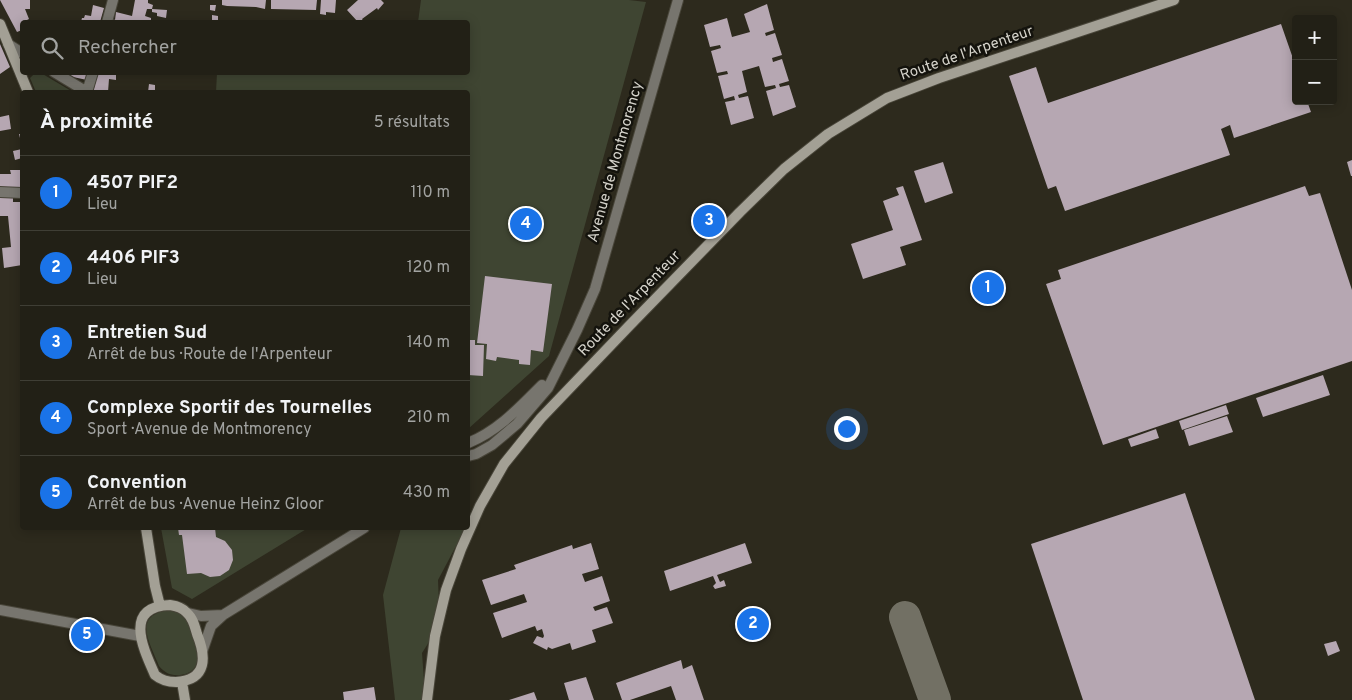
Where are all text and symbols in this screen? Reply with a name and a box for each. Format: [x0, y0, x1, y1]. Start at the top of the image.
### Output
map controls [1292, 15, 1337, 105]
button: + [1292, 15, 1337, 60]
search box [20, 20, 470, 75]
street label: Route de l'Arpenteur [898, 22, 1036, 86]
icon: search [38, 34, 66, 62]
text: Rechercher [78, 36, 177, 60]
button: − [1292, 60, 1337, 105]
street label: Avenue de Montmorency [584, 79, 648, 245]
text: À proximité [40, 109, 153, 136]
text: 5 résultats [374, 113, 450, 133]
text: 4507 PIF2 [87, 171, 178, 195]
text: 1 [53, 183, 59, 203]
text: 110 m [410, 183, 450, 203]
text: Lieu [87, 195, 118, 215]
pin: 3 [693, 202, 725, 240]
pin: 4 [510, 205, 542, 243]
text: 4406 PIF3 [87, 246, 180, 270]
street label: Route de l'Arpenteur [575, 247, 685, 361]
text: 2 [51, 258, 61, 278]
text: 120 m [407, 258, 450, 278]
pin: 1 [972, 269, 1004, 307]
text: Lieu [87, 270, 118, 290]
text: Entretien Sud [87, 321, 207, 345]
text: 3 [51, 333, 61, 353]
text: 140 m [407, 333, 450, 353]
text: Arrêt de bus · Route de l'Arpenteur [87, 345, 332, 365]
text: Complexe Sportif des Tournelles [87, 396, 372, 420]
text: 4 [51, 408, 61, 428]
text: 210 m [407, 408, 450, 428]
your location [834, 416, 860, 442]
text: Sport · Avenue de Montmorency [87, 420, 312, 440]
text: Convention [87, 471, 187, 495]
text: 5 [51, 483, 61, 503]
text: 430 m [403, 483, 450, 503]
text: Arrêt de bus · Avenue Heinz Gloor [87, 495, 324, 515]
pin: 2 [737, 605, 769, 643]
pin: 5 [71, 616, 103, 654]

